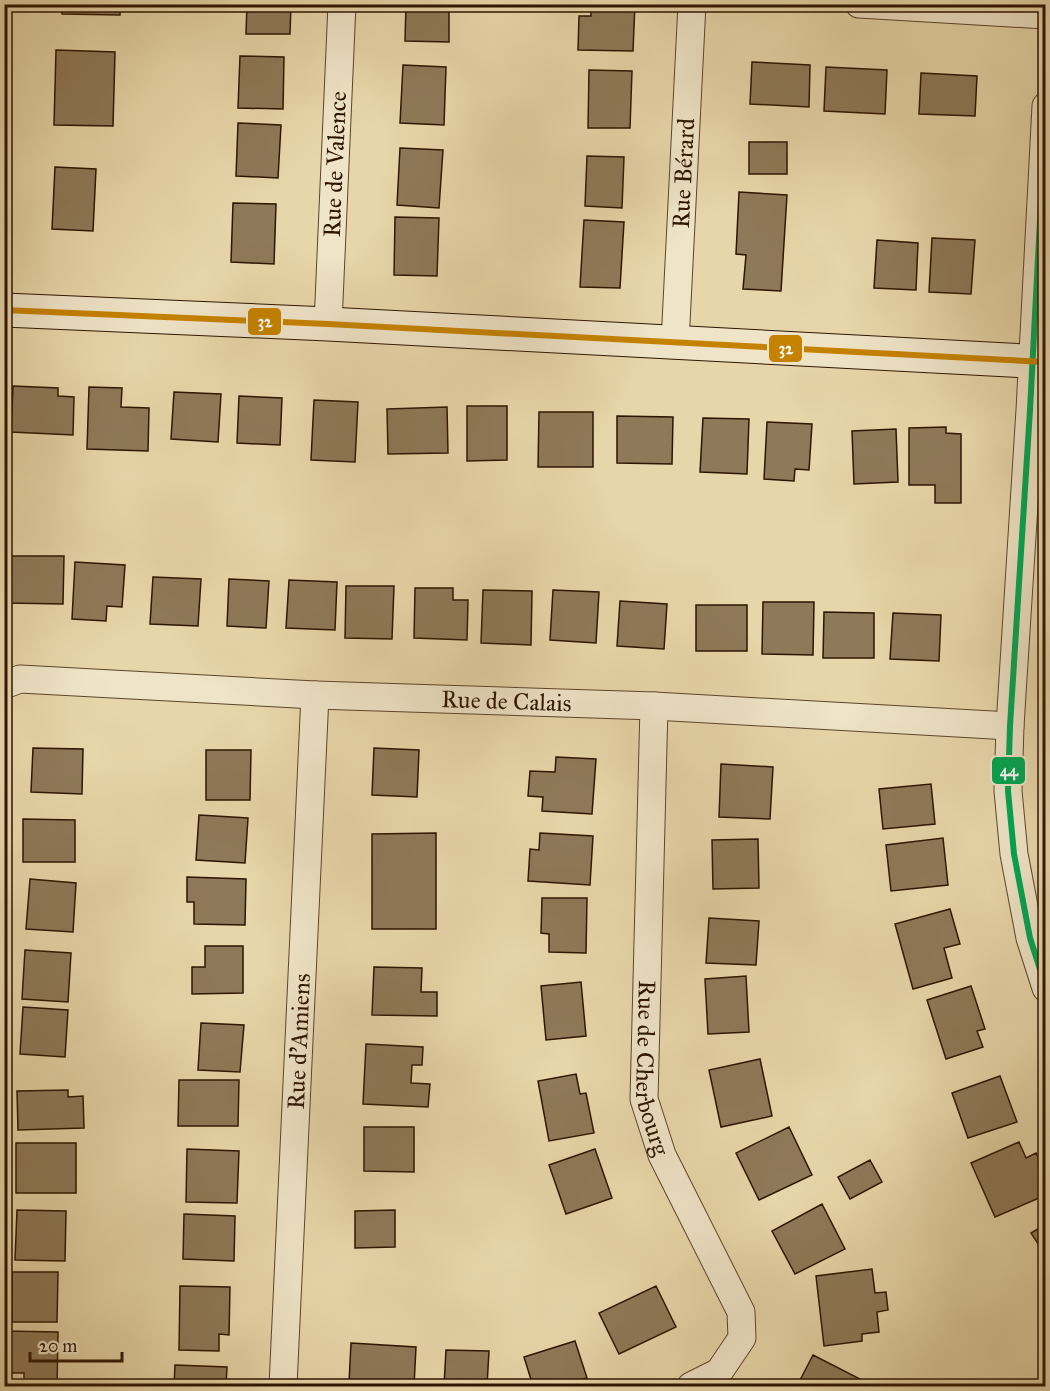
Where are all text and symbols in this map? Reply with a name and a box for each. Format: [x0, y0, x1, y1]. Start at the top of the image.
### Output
street label: Rue de Valence [317, 90, 353, 238]
street label: Rue Bérard [666, 117, 701, 229]
line badge: 32 [247, 307, 282, 336]
text: 32 [258, 312, 273, 332]
line badge: 32 [768, 334, 803, 363]
text: 32 [779, 339, 794, 359]
street label: Rue de Calais [441, 684, 572, 718]
line badge: 44 [991, 756, 1026, 785]
text: 44 [1000, 761, 1019, 781]
street label: Rue d'Amiens [281, 973, 317, 1110]
street label: Rue de Cherbourg [629, 980, 676, 1160]
scale bar [30, 1325, 122, 1363]
text: 20 m [39, 1335, 77, 1357]

